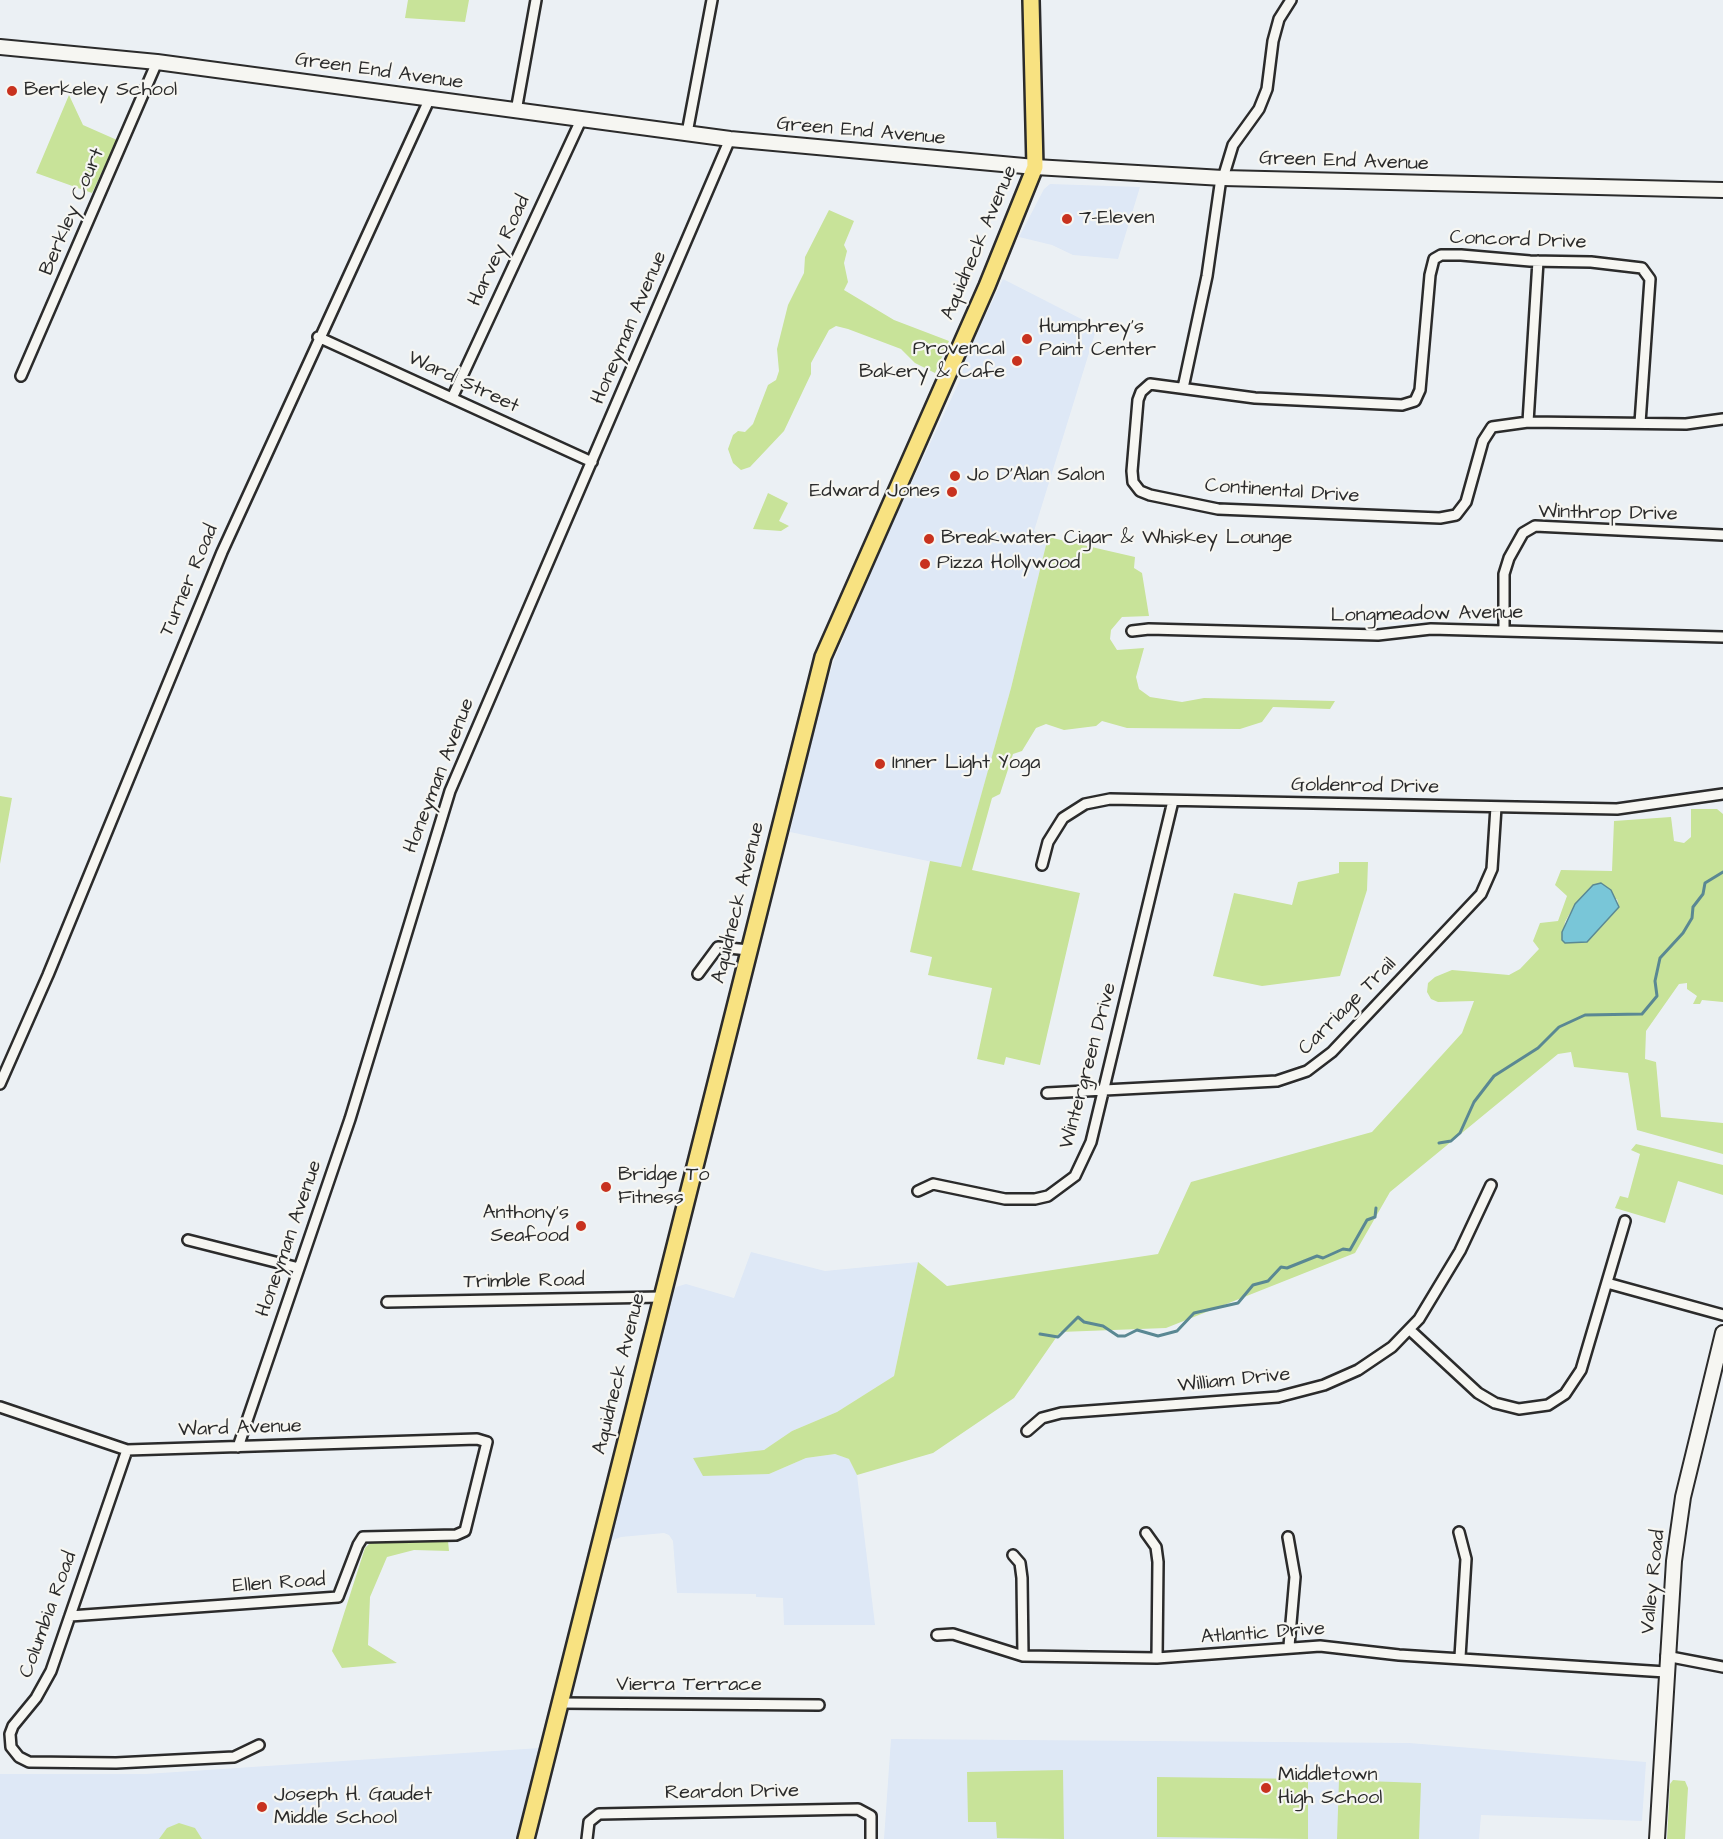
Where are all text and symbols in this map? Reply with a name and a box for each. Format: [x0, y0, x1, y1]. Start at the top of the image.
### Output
street label: Green End Avenue [293, 48, 465, 96]
place label: Berkeley School [24, 79, 177, 103]
marker: Berkeley School [5, 84, 19, 98]
street label: Green End Avenue [775, 113, 947, 151]
street label: Berkley Court [35, 145, 111, 279]
street label: Green End Avenue [1259, 147, 1429, 177]
street label: Aquidneck Avenue [937, 162, 1023, 324]
street label: Harvey Road [464, 192, 536, 310]
place label: 7-Eleven [1079, 207, 1155, 231]
marker: 7-Eleven [1060, 212, 1074, 226]
street label: Concord Drive [1449, 227, 1587, 255]
street label: Honeyman Avenue [587, 248, 673, 408]
place label: Humphrey's Paint Center [1039, 316, 1156, 363]
marker: Humphrey's Paint Center [1020, 332, 1034, 346]
place label: Provencal Bakery & Cafe [859, 338, 1005, 385]
street label: Ward Street [404, 347, 522, 419]
marker: Provencal Bakery & Cafe [1010, 354, 1024, 368]
place label: Jo D'Alan Salon [967, 464, 1105, 488]
marker: Jo D'Alan Salon [948, 469, 962, 483]
street label: Continental Drive [1204, 475, 1360, 509]
place label: Edward Jones [810, 480, 940, 504]
marker: Edward Jones [945, 485, 959, 499]
street label: Winthrop Drive [1538, 501, 1678, 527]
street label: Turner Road [156, 521, 224, 641]
place label: Breakwater Cigar & Whiskey Lounge [941, 527, 1292, 551]
marker: Breakwater Cigar & Whiskey Lounge [922, 532, 936, 546]
place label: Pizza Hollywood [937, 552, 1080, 576]
marker: Pizza Hollywood [918, 557, 932, 571]
street label: Longmeadow Avenue [1330, 601, 1524, 629]
street label: Honeyman Avenue [399, 695, 481, 857]
place label: Inner Light Yoga [892, 752, 1040, 776]
marker: Inner Light Yoga [873, 757, 887, 771]
street label: Goldenrod Drive [1291, 774, 1439, 800]
street label: Aquidneck Avenue [707, 820, 771, 986]
street label: Carriage Trail [1294, 953, 1402, 1061]
street label: Wintergreen Drive [1055, 980, 1123, 1152]
street label: Honeyman Avenue [252, 1158, 328, 1320]
place label: Bridge To Fitness [618, 1164, 709, 1211]
marker: Bridge To Fitness [599, 1180, 613, 1194]
place label: Anthony’s Seafood [483, 1202, 569, 1249]
marker: Anthony’s Seafood [574, 1219, 588, 1233]
street label: Trimble Road [463, 1269, 585, 1295]
street label: Aquidneck Avenue [588, 1291, 652, 1457]
street label: William Drive [1176, 1363, 1292, 1399]
street label: Ward Avenue [178, 1415, 302, 1443]
street label: Valley Road [1637, 1529, 1671, 1635]
street label: Columbia Road [15, 1549, 83, 1681]
street label: Ellen Road [232, 1569, 326, 1599]
street label: Atlantic Drive [1200, 1618, 1326, 1650]
street label: Vierra Terrace [616, 1674, 762, 1698]
place label: Middletown High School [1278, 1764, 1382, 1811]
street label: Reardon Drive [665, 1780, 799, 1806]
marker: Middletown High School [1259, 1781, 1273, 1795]
place label: Joseph H. Gaudet Middle School [274, 1784, 432, 1831]
marker: Joseph H. Gaudet Middle School [255, 1800, 269, 1814]

